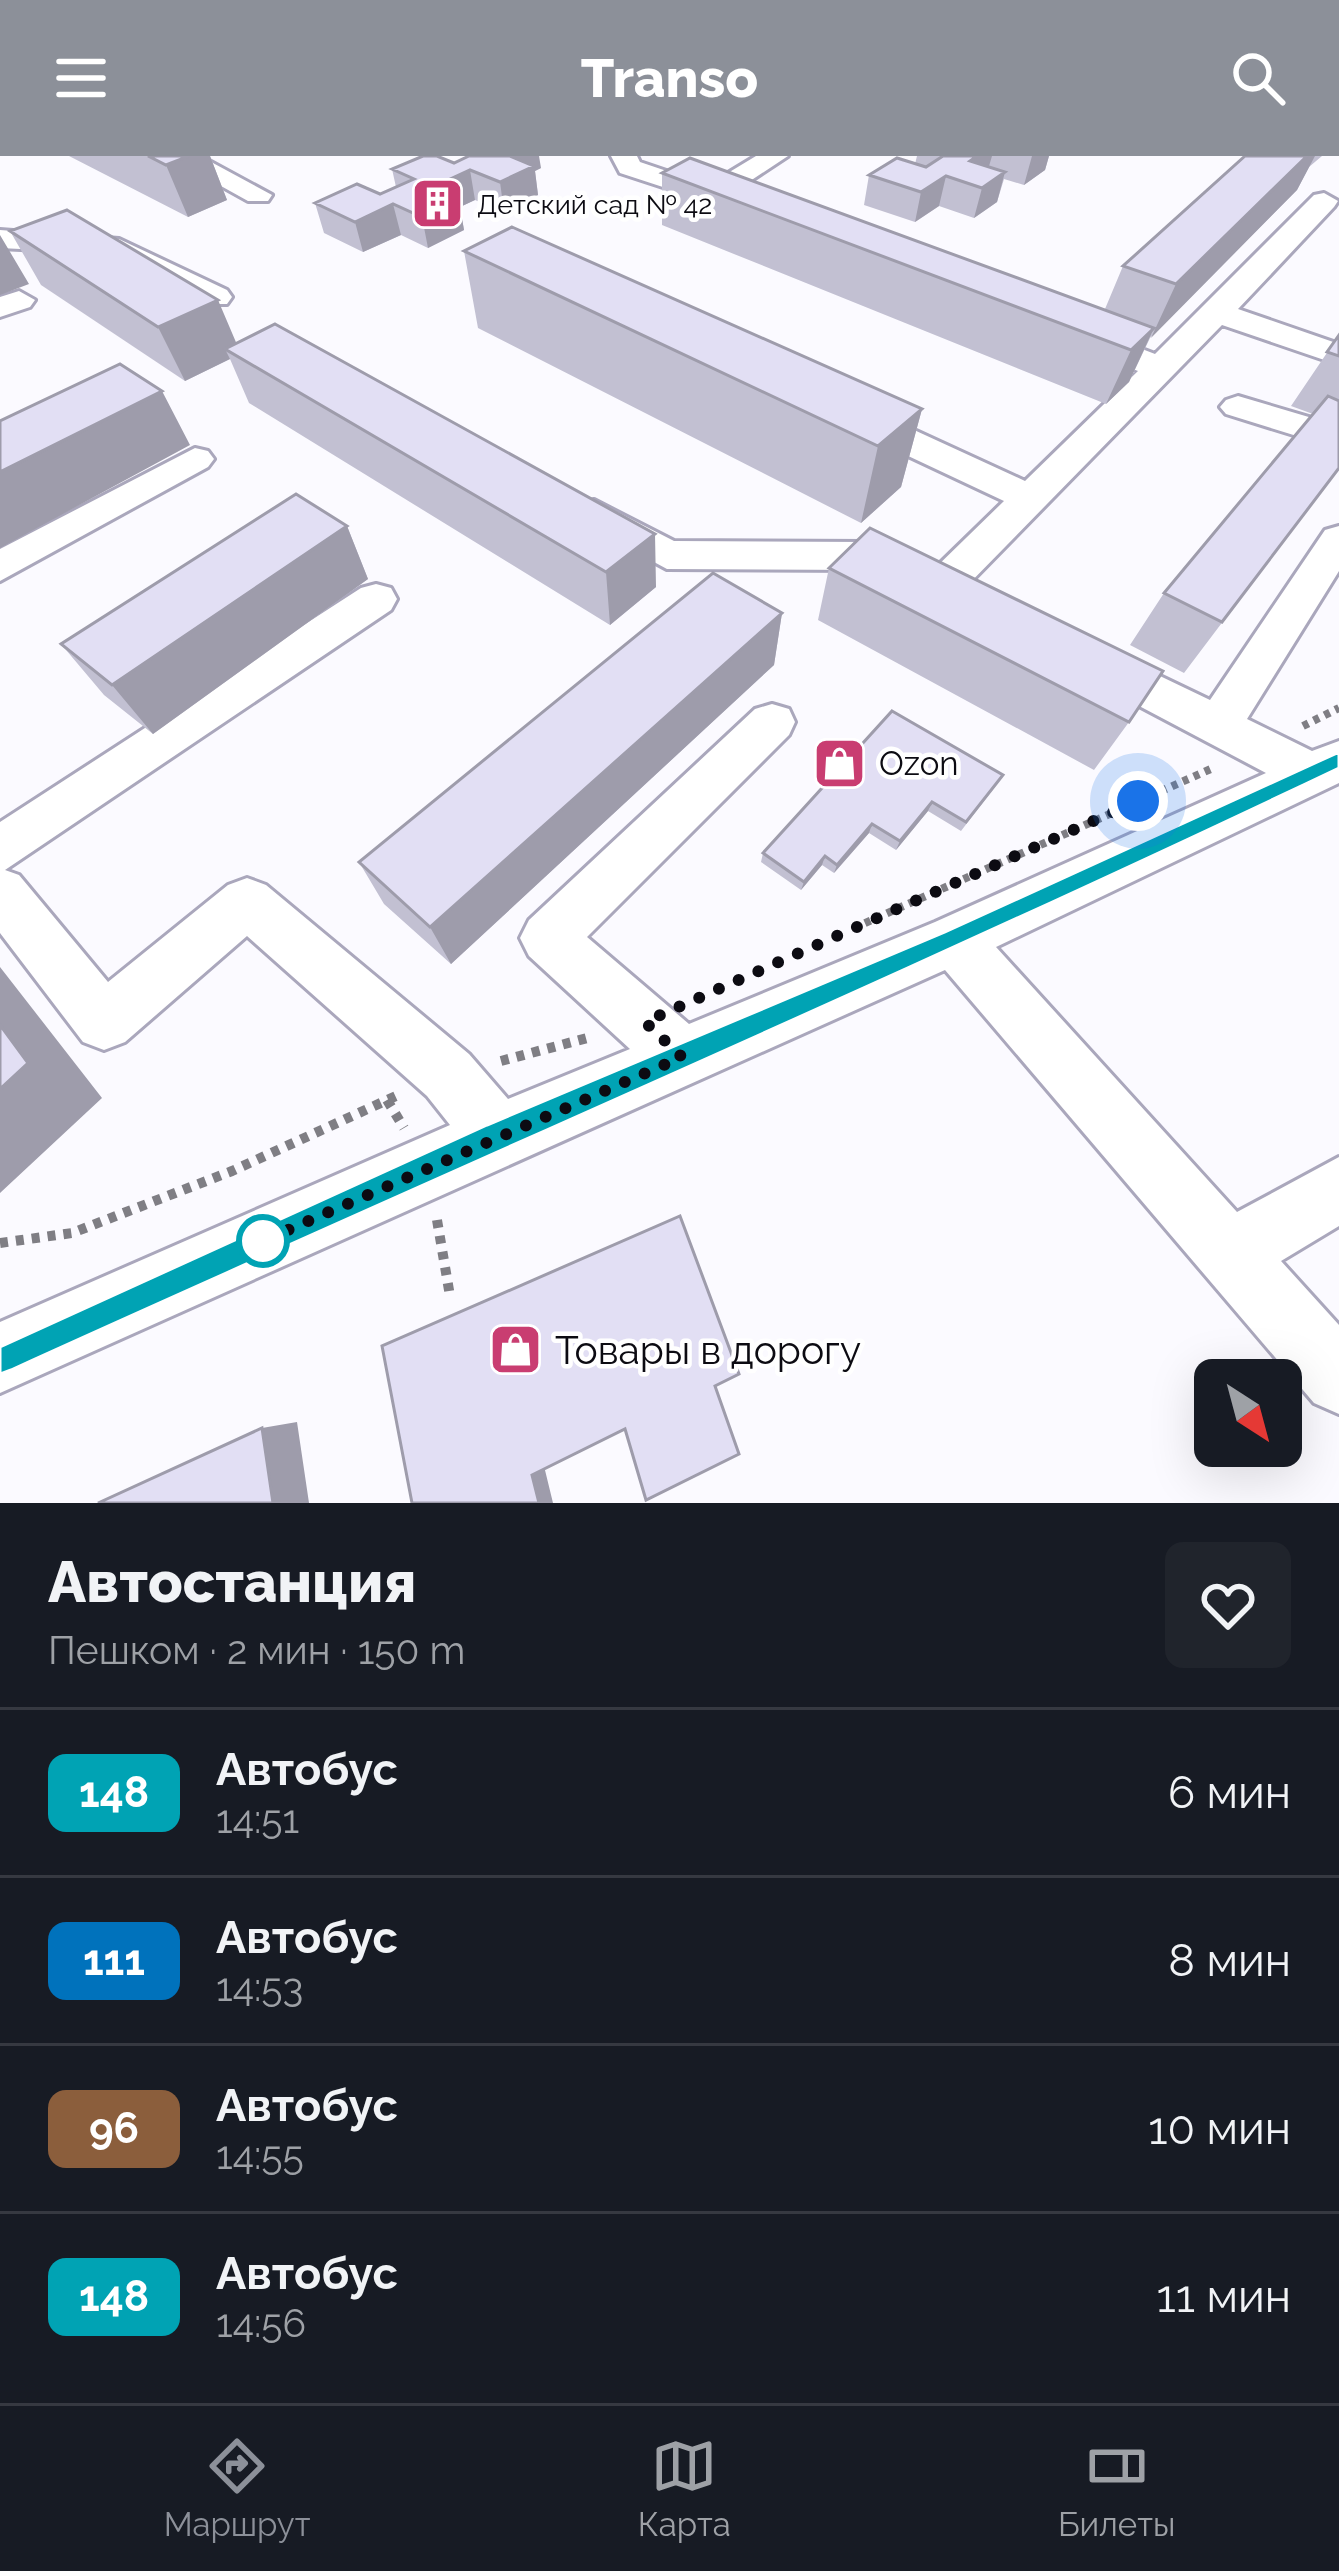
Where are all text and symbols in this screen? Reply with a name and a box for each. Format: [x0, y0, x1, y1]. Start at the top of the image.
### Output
icon: menu [48, 45, 114, 111]
icon: search [1225, 45, 1291, 111]
text: Transo [581, 46, 758, 110]
building icon: Детский сад № 42 [410, 176, 466, 232]
place label: Детский сад № 42 [477, 189, 712, 220]
shop icon: Ozon [812, 735, 868, 791]
place label: Ozon [879, 744, 959, 783]
your location [1108, 771, 1168, 831]
unlabelled marker [238, 1216, 288, 1266]
shop icon: Товары в дорогу [488, 1322, 544, 1378]
place label: Товары в дорогу [555, 1327, 861, 1373]
north arrow [1194, 1359, 1302, 1467]
map controls [1194, 1359, 1302, 1467]
button: heart [1165, 1542, 1291, 1668]
text: Автостанция [48, 1548, 416, 1615]
text: Пешком · 2 мин · 150 m [48, 1627, 465, 1673]
text: Автобус [216, 1743, 398, 1796]
text: 6 мин [1168, 1766, 1291, 1819]
text: 148 [79, 1768, 149, 1817]
text: 14:51 [216, 1796, 299, 1842]
text: Автобус [216, 1911, 398, 1964]
text: 8 мин [1168, 1934, 1291, 1987]
text: 111 [83, 1936, 145, 1985]
text: 14:53 [216, 1964, 303, 2010]
text: Автобус [216, 2079, 398, 2132]
text: 10 мин [1148, 2102, 1291, 2155]
text: 96 [89, 2104, 139, 2153]
text: 14:55 [216, 2132, 304, 2178]
text: Автобус [216, 2247, 398, 2300]
text: 11 мин [1156, 2270, 1291, 2323]
text: 148 [79, 2272, 149, 2321]
text: 14:56 [216, 2300, 306, 2346]
tab: Маршрут [164, 2433, 311, 2544]
tab: Карта [638, 2433, 731, 2544]
tab: Билеты [1058, 2433, 1175, 2544]

